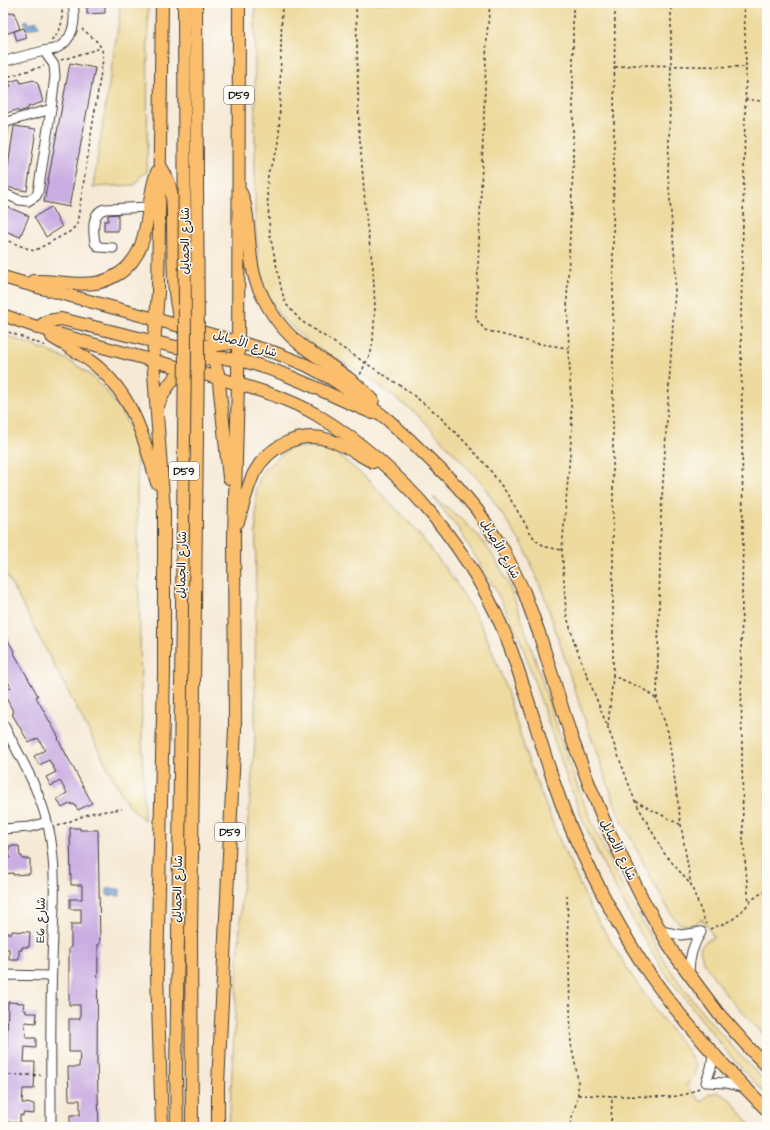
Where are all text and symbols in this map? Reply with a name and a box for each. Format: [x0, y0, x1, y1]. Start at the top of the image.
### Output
road number: D59 [224, 86, 254, 104]
street label: شارع الجمايل [177, 207, 194, 275]
street label: شارع الأصايل [211, 326, 279, 362]
road number: D59 [169, 462, 199, 480]
street label: شارع الأصايل [476, 516, 524, 582]
street label: شارع الجمايل [173, 531, 191, 599]
street label: شارع الأصايل [596, 816, 640, 884]
road number: D59 [215, 823, 245, 841]
street label: شارع الجمايل [169, 855, 187, 923]
street label: E6 شارع [32, 897, 50, 943]

